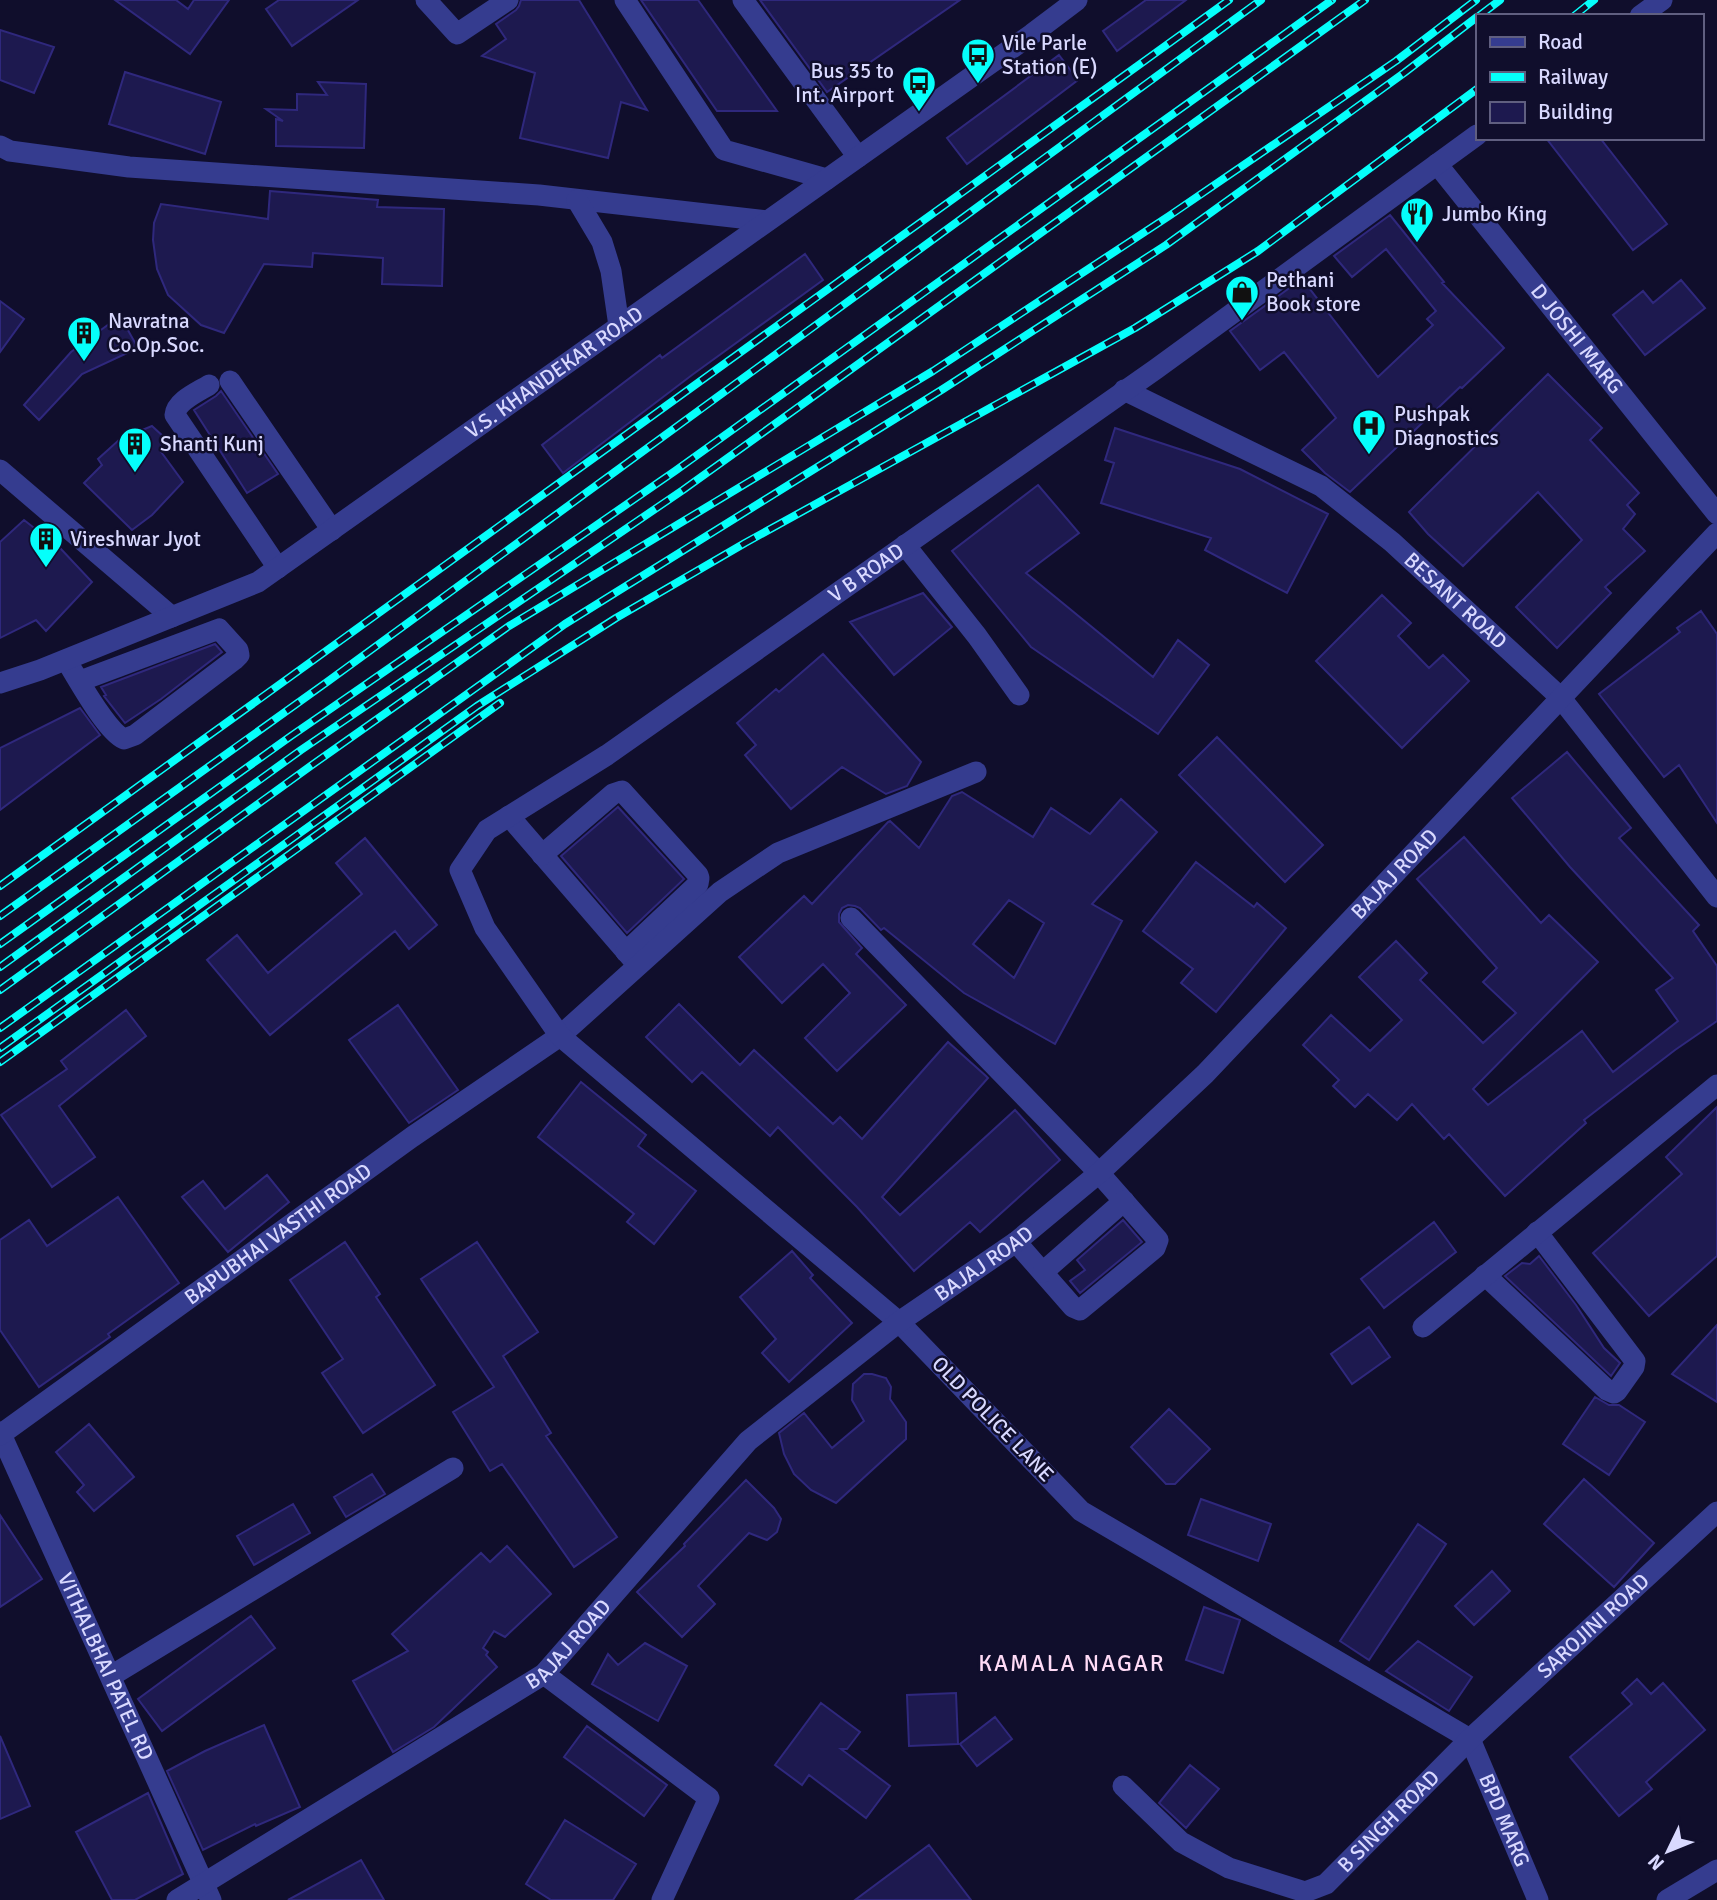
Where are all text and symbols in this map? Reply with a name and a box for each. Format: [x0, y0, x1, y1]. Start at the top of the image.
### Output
legend [1476, 14, 1703, 140]
text: Road [1538, 29, 1583, 55]
place label: Vile Parle Station (E) [1002, 30, 1097, 80]
bus stop icon: Vile Parle Station (E) [959, 36, 997, 85]
place label: Bus 35 to Int. Airport [795, 58, 894, 108]
bus stop icon: Bus 35 to Int. Airport [900, 64, 938, 113]
text: Railway [1538, 64, 1608, 90]
text: Building [1538, 99, 1613, 125]
restaurant icon: Jumbo King [1398, 195, 1436, 244]
place label: Jumbo King [1442, 201, 1547, 227]
place label: Pethani Book store [1266, 267, 1361, 317]
shop icon: Pethani Book store [1223, 273, 1261, 322]
street label: D JOSHI MARG [1525, 279, 1629, 399]
street label: V.S. KHANDEKAR ROAD [460, 301, 648, 444]
place label: Navratna Co.Op.Soc. [108, 308, 205, 358]
building icon: Navratna Co.Op.Soc. [65, 314, 103, 363]
place label: Pushpak Diagnostics [1394, 401, 1499, 451]
hospital icon: Pushpak Diagnostics [1350, 407, 1388, 456]
building icon: Shanti Kunj [116, 425, 154, 474]
place label: Shanti Kunj [160, 431, 264, 457]
building icon: Vireshwar Jyot [27, 520, 65, 569]
place label: Vireshwar Jyot [70, 526, 201, 552]
street label: V B ROAD [823, 537, 909, 608]
street label: BESANT ROAD [1399, 547, 1512, 654]
street label: BAJAJ ROAD [1345, 823, 1443, 925]
street label: BAPUBHAI VASTHI ROAD [179, 1158, 377, 1310]
street label: BAJAJ ROAD [929, 1220, 1039, 1307]
street label: OLD POLICE LANE [927, 1351, 1059, 1487]
street label: VITHALBHAI PATEL RD [52, 1568, 159, 1764]
street label: SAROJINI ROAD [1532, 1568, 1655, 1684]
street label: BAJAJ ROAD [521, 1594, 617, 1695]
district label: KAMALA NAGAR [978, 1649, 1166, 1678]
street label: B SINGH ROAD [1332, 1764, 1445, 1878]
street label: BPD MARG [1473, 1770, 1535, 1870]
north arrow [1633, 1816, 1703, 1886]
text: N [1643, 1849, 1670, 1875]

